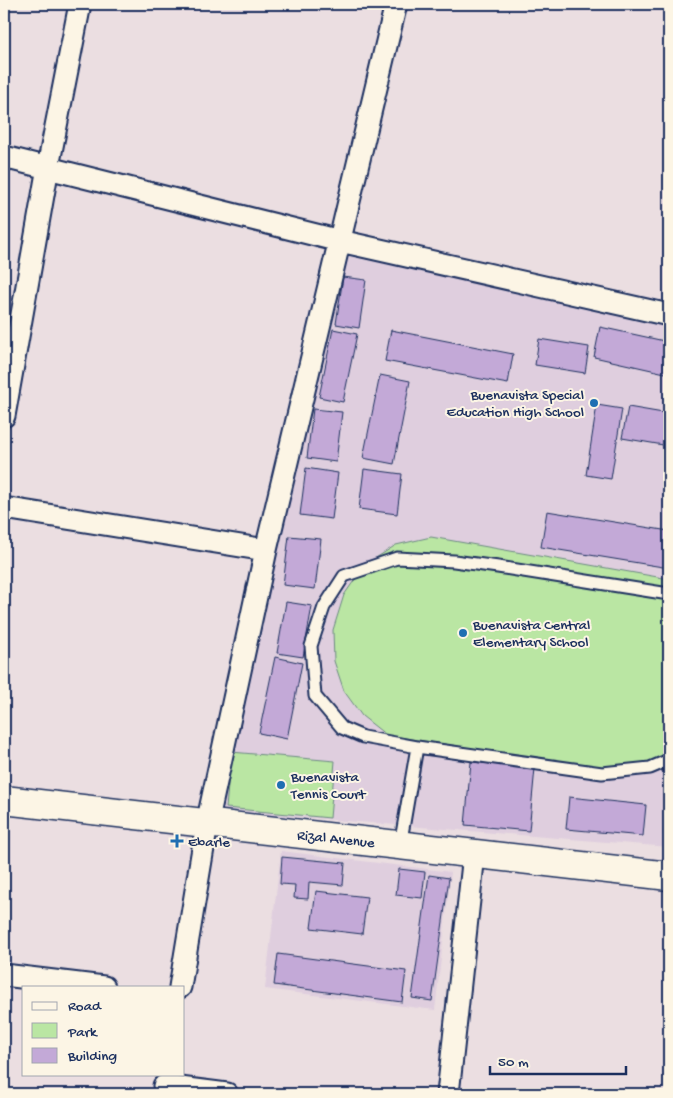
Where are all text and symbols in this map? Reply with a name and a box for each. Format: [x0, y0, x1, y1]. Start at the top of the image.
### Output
place label: Buenavista Special Education High School [447, 387, 584, 422]
marker: Buenavista Special Education High School [588, 397, 600, 409]
place label: Buenavista Central Elementary School [472, 617, 590, 652]
marker: Buenavista Central Elementary School [457, 627, 469, 639]
place label: Buenavista Tennis Court [290, 769, 367, 804]
marker: Buenavista Tennis Court [275, 779, 287, 791]
street label: Rizal Avenue [296, 827, 376, 853]
marker: Ebarle [170, 834, 184, 848]
place label: Ebarle [188, 834, 230, 852]
legend [22, 986, 185, 1076]
text: Road [68, 998, 102, 1016]
text: Park [67, 1024, 98, 1042]
scale bar [490, 1043, 627, 1075]
text: Building [67, 1048, 117, 1066]
text: 50 m [498, 1054, 529, 1072]

